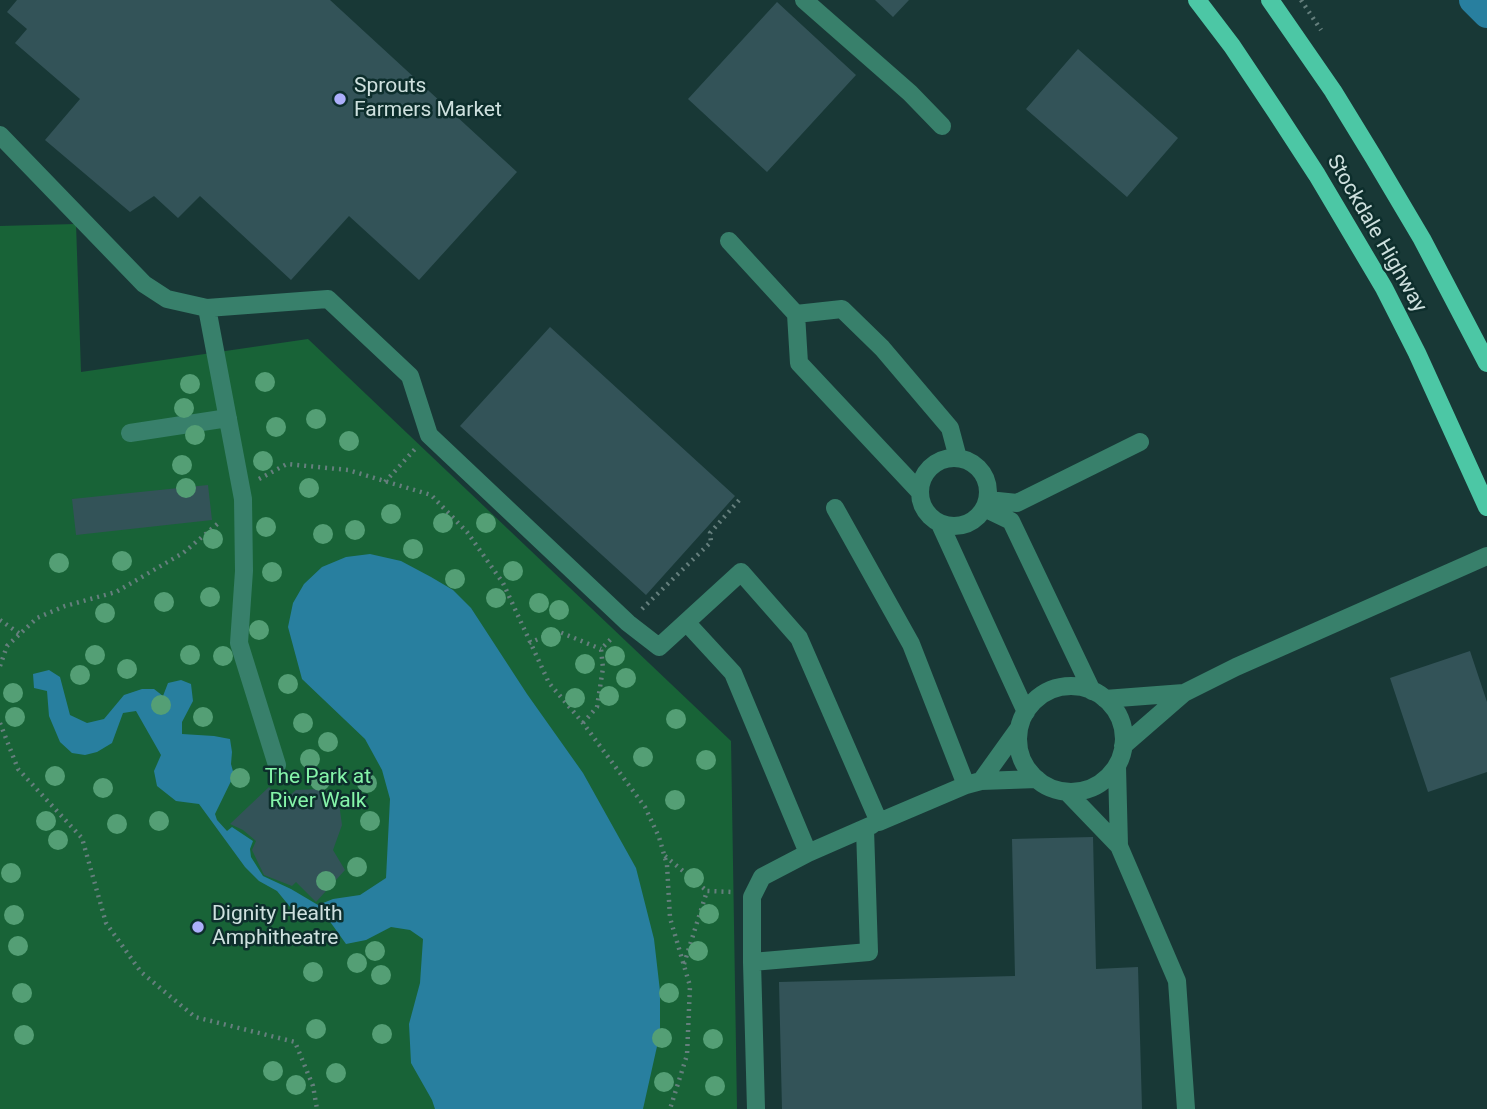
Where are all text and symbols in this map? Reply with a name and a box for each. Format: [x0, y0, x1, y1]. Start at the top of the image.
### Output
place label: Sprouts Farmers Market [354, 74, 502, 124]
marker: Sprouts Farmers Market [332, 91, 348, 107]
street label: Stockdale Highway [1321, 151, 1431, 317]
park label: The Park at River Walk [265, 765, 371, 815]
place label: Dignity Health Amphitheatre [212, 902, 342, 952]
marker: Dignity Health Amphitheatre [190, 919, 206, 935]

